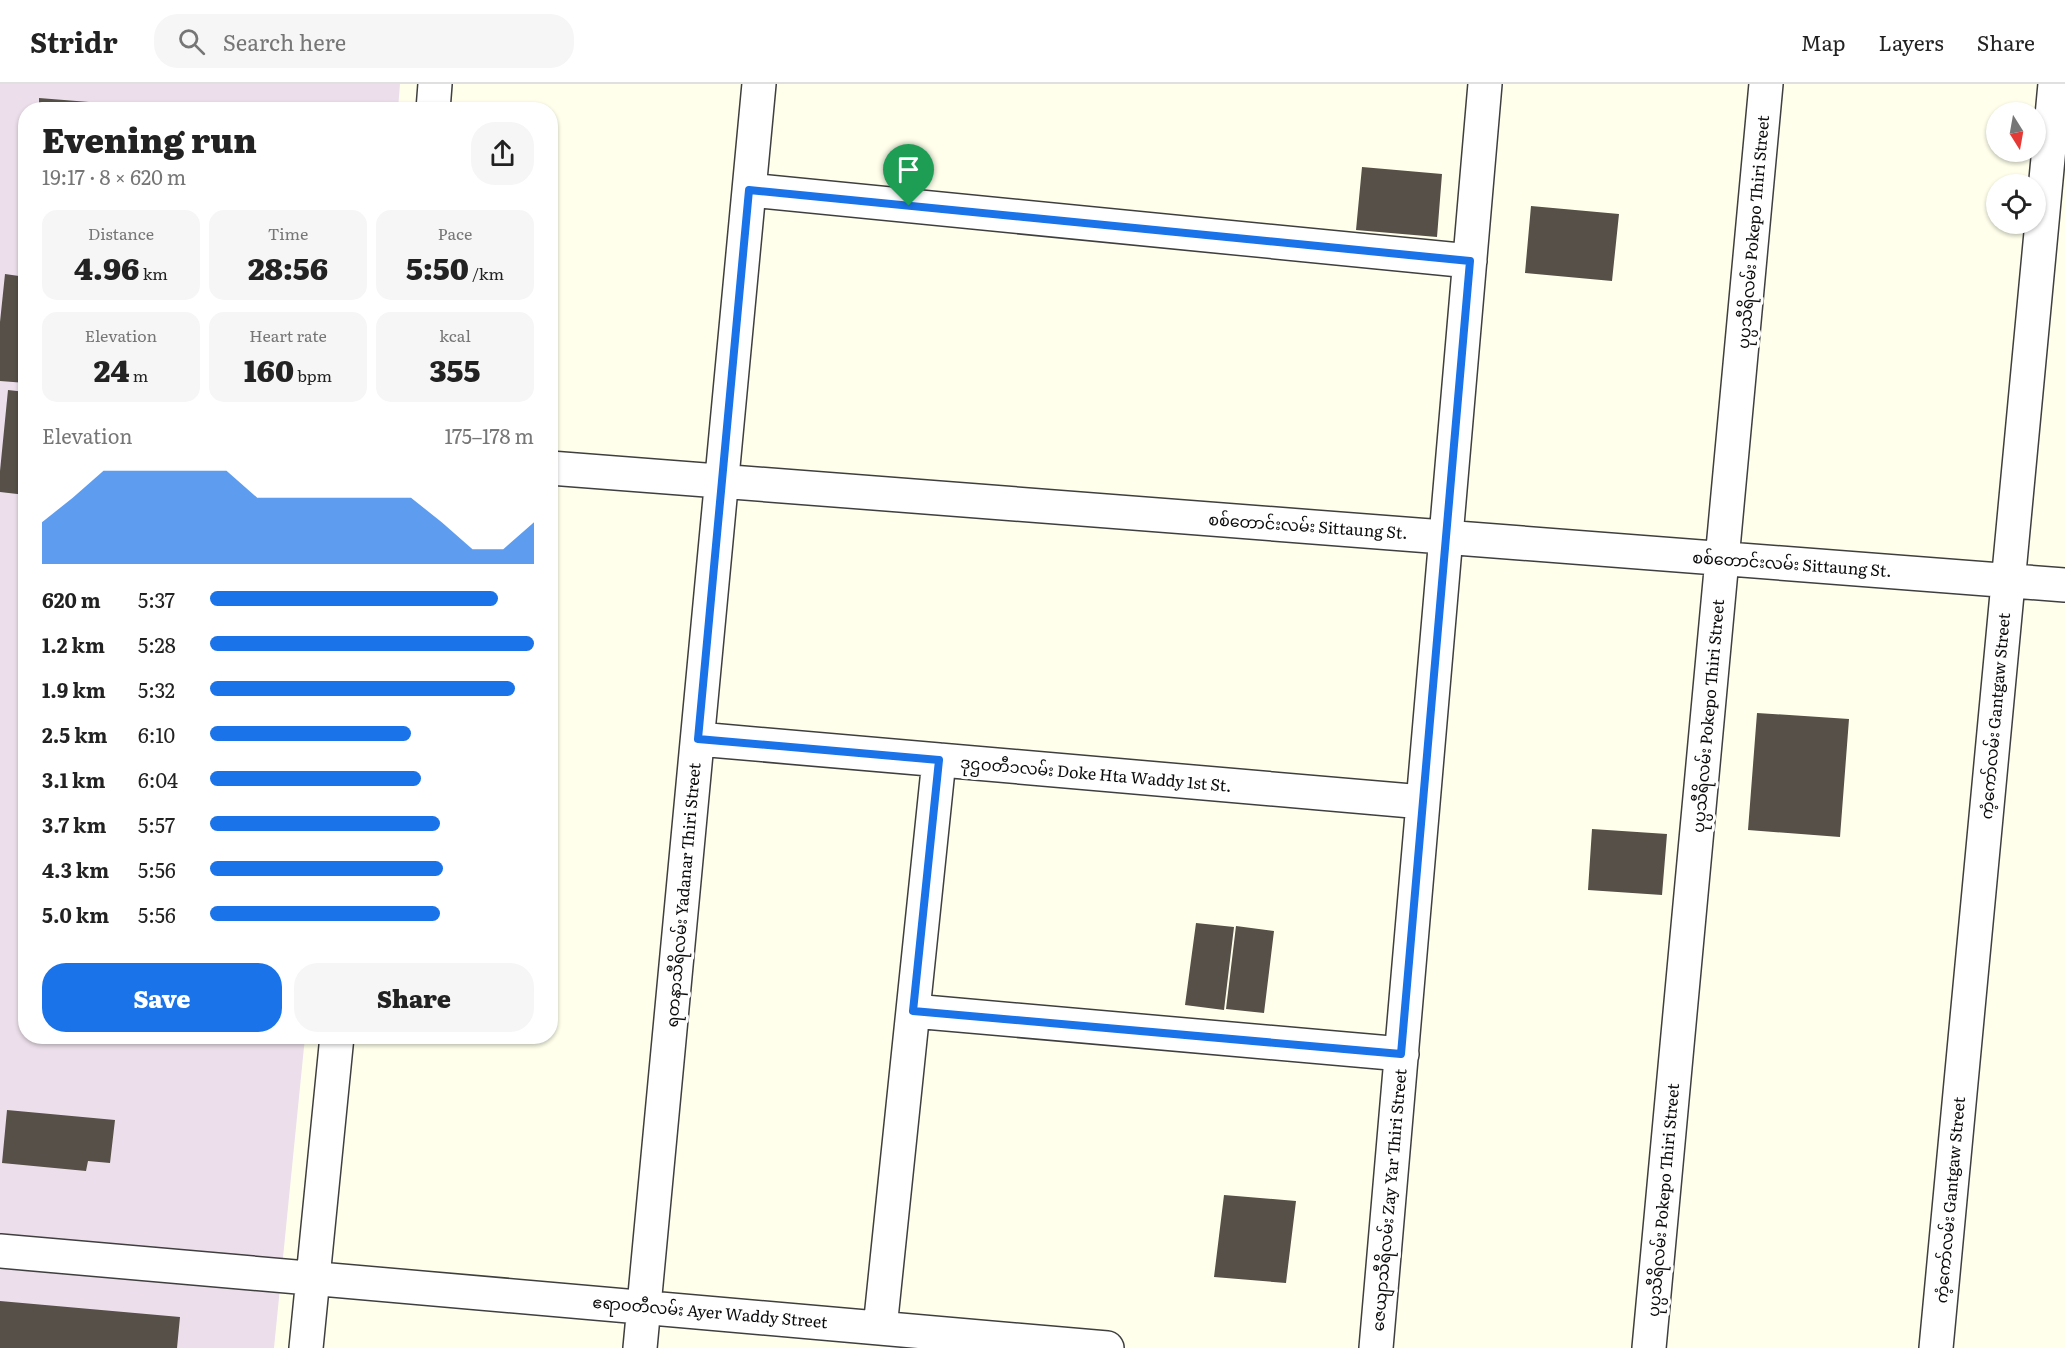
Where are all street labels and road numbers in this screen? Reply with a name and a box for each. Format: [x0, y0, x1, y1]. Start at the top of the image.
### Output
street label: ပုပ္ပသီရိလမ်း Pokepo Thiri Street [1730, 114, 1778, 350]
street label: စစ်တောင်းလမ်း Sittaung St. [1208, 506, 1409, 544]
street label: စစ်တောင်းလမ်း Sittaung St. [1692, 544, 1893, 582]
street label: ပုပ္ပသီရိလမ်း Pokepo Thiri Street [1685, 598, 1733, 834]
street label: ကံ့ကော်လမ်း Gantgaw Street [1973, 611, 2015, 820]
street label: ဒုဌဝတီ၁လမ်း Doke Hta Waddy 1st St. [959, 749, 1233, 801]
street label: ရတနာသီရိလမ်း Yadanar Thiri Street [658, 761, 709, 1028]
street label: ဇေယျာသီရိလမ်း Zay Yar Thiri Street [1365, 1067, 1414, 1333]
street label: ပုပ္ပသီရိလမ်း Pokepo Thiri Street [1640, 1082, 1688, 1318]
street label: ကံ့ကော်လမ်း Gantgaw Street [1928, 1095, 1970, 1304]
street label: ဧရာဝတီလမ်း Ayer Waddy Street [591, 1289, 829, 1336]

